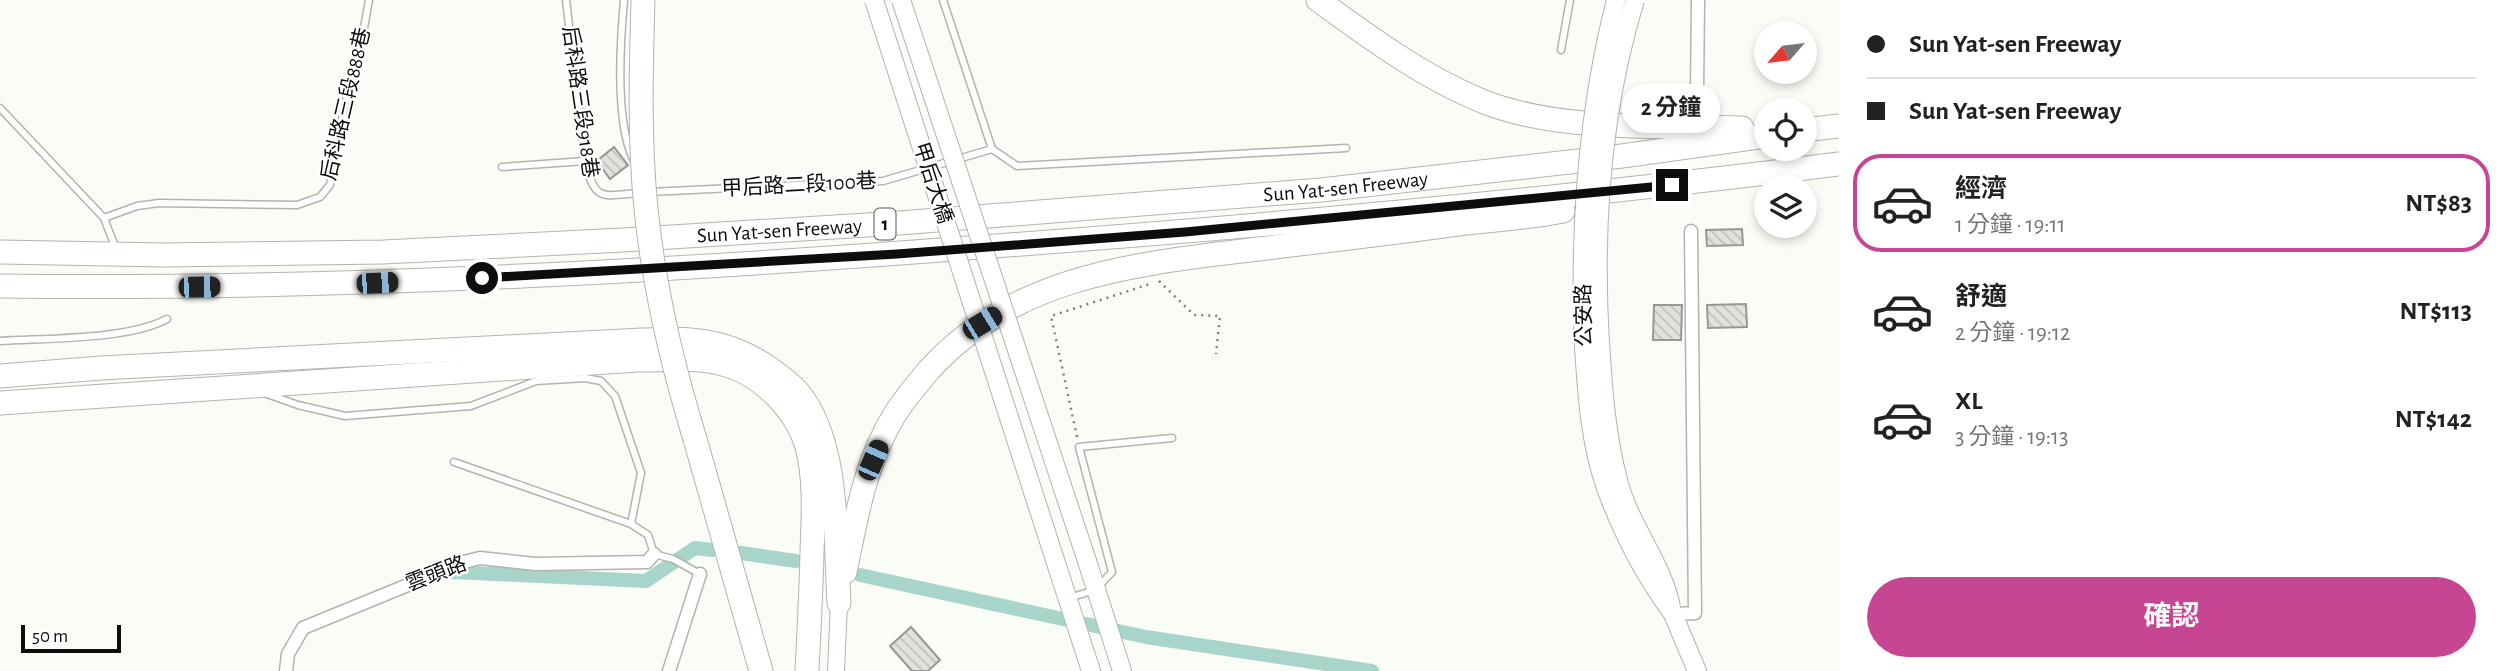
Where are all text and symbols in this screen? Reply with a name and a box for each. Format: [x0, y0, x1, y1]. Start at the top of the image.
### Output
north arrow [1754, 21, 1816, 84]
map controls [1754, 21, 1817, 238]
street label: 后科路三段888巷 [317, 25, 374, 182]
street label: 后科路三段918巷 [559, 25, 602, 179]
text: Sun Yat-sen Freeway [1909, 31, 2121, 57]
callout: 2 分鐘 [1623, 83, 1721, 132]
text: 2 分鐘 [1641, 97, 1701, 120]
button: locate [1754, 98, 1817, 161]
text: Sun Yat-sen Freeway [1909, 98, 2121, 124]
street label: 甲后大橋 [910, 140, 957, 226]
street label: Sun Yat-sen Freeway [1262, 167, 1429, 205]
street label: 甲后路二段100巷 [721, 169, 877, 200]
route end [1656, 169, 1688, 201]
icon: car [1871, 172, 1934, 235]
button: layers [1754, 175, 1817, 238]
text: 經濟 [1955, 176, 2007, 202]
text: NT$83 [2405, 190, 2472, 216]
road number: 1 [874, 208, 896, 240]
text: 1 分鐘 · 19:11 [1955, 214, 2065, 237]
street label: Sun Yat-sen Freeway [696, 215, 863, 246]
route start [466, 262, 498, 294]
car [356, 271, 399, 295]
car [178, 276, 221, 298]
icon: car [1871, 280, 1934, 343]
street label: 公安路 [1572, 283, 1595, 347]
text: 舒適 [1955, 284, 2007, 310]
text: NT$113 [2399, 298, 2472, 324]
car [959, 303, 1006, 343]
text: 2 分鐘 · 19:12 [1955, 322, 2070, 345]
icon: car [1871, 388, 1934, 451]
text: XL [1955, 388, 1982, 414]
text: NT$142 [2395, 406, 2472, 432]
text: 3 分鐘 · 19:13 [1955, 426, 2069, 449]
car [855, 437, 892, 483]
street label: 雲頭路 [402, 552, 469, 595]
button: 確認 [1867, 577, 2476, 657]
scale bar [21, 622, 121, 654]
text: 50 m [32, 627, 68, 646]

